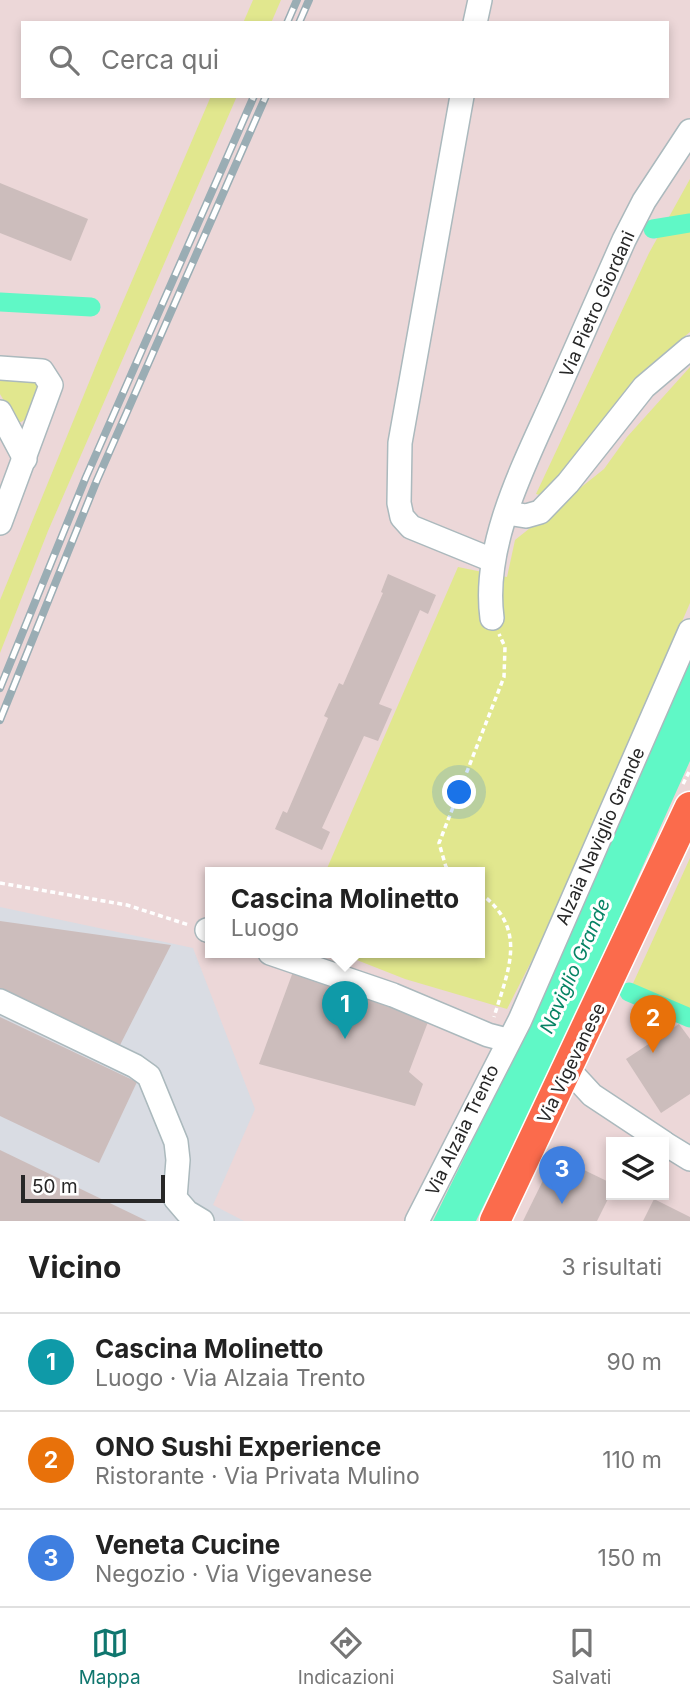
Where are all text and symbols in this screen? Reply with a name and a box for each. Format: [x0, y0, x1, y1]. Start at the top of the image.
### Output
search box [21, 21, 669, 98]
icon: search [45, 41, 83, 79]
text: Cerca qui [101, 44, 219, 75]
street label: Via Pietro Giordani [555, 228, 639, 380]
street label: Alzaia Naviglio Grande [551, 744, 649, 928]
your location [442, 775, 476, 809]
popup [205, 867, 485, 958]
text: Cascina Molinetto [231, 883, 459, 914]
water label: Naviglio Grande [535, 895, 615, 1037]
text: Luogo [231, 914, 299, 942]
pin: 1 [322, 981, 368, 1039]
pin: 2 [630, 995, 676, 1053]
street label: Via Vigevanese [533, 999, 609, 1127]
street label: Via Alzaia Trento [421, 1061, 503, 1199]
map controls [606, 1137, 669, 1200]
button: layers [606, 1137, 669, 1200]
pin: 3 [539, 1146, 585, 1204]
scale bar [21, 1172, 164, 1204]
text: 50 m [32, 1175, 78, 1198]
text: Vicino [28, 1249, 121, 1285]
text: 3 risultati [561, 1253, 662, 1281]
text: Cascina Molinetto [95, 1333, 323, 1364]
text: 1 [46, 1348, 56, 1376]
text: 90 m [607, 1348, 662, 1376]
text: Luogo · Via Alzaia Trento [95, 1364, 366, 1392]
text: ONO Sushi Experience [95, 1431, 381, 1462]
text: 2 [44, 1446, 58, 1474]
text: 110 m [602, 1446, 662, 1474]
text: Ristorante · Via Privata Mulino [95, 1462, 420, 1490]
text: Veneta Cucine [95, 1529, 280, 1560]
text: 3 [44, 1544, 58, 1572]
text: 150 m [598, 1544, 662, 1572]
text: Negozio · Via Vigevanese [95, 1560, 373, 1588]
tab: Mappa [79, 1624, 141, 1689]
tab: Indicazioni [298, 1624, 394, 1689]
tab: Salvati [552, 1624, 611, 1689]

